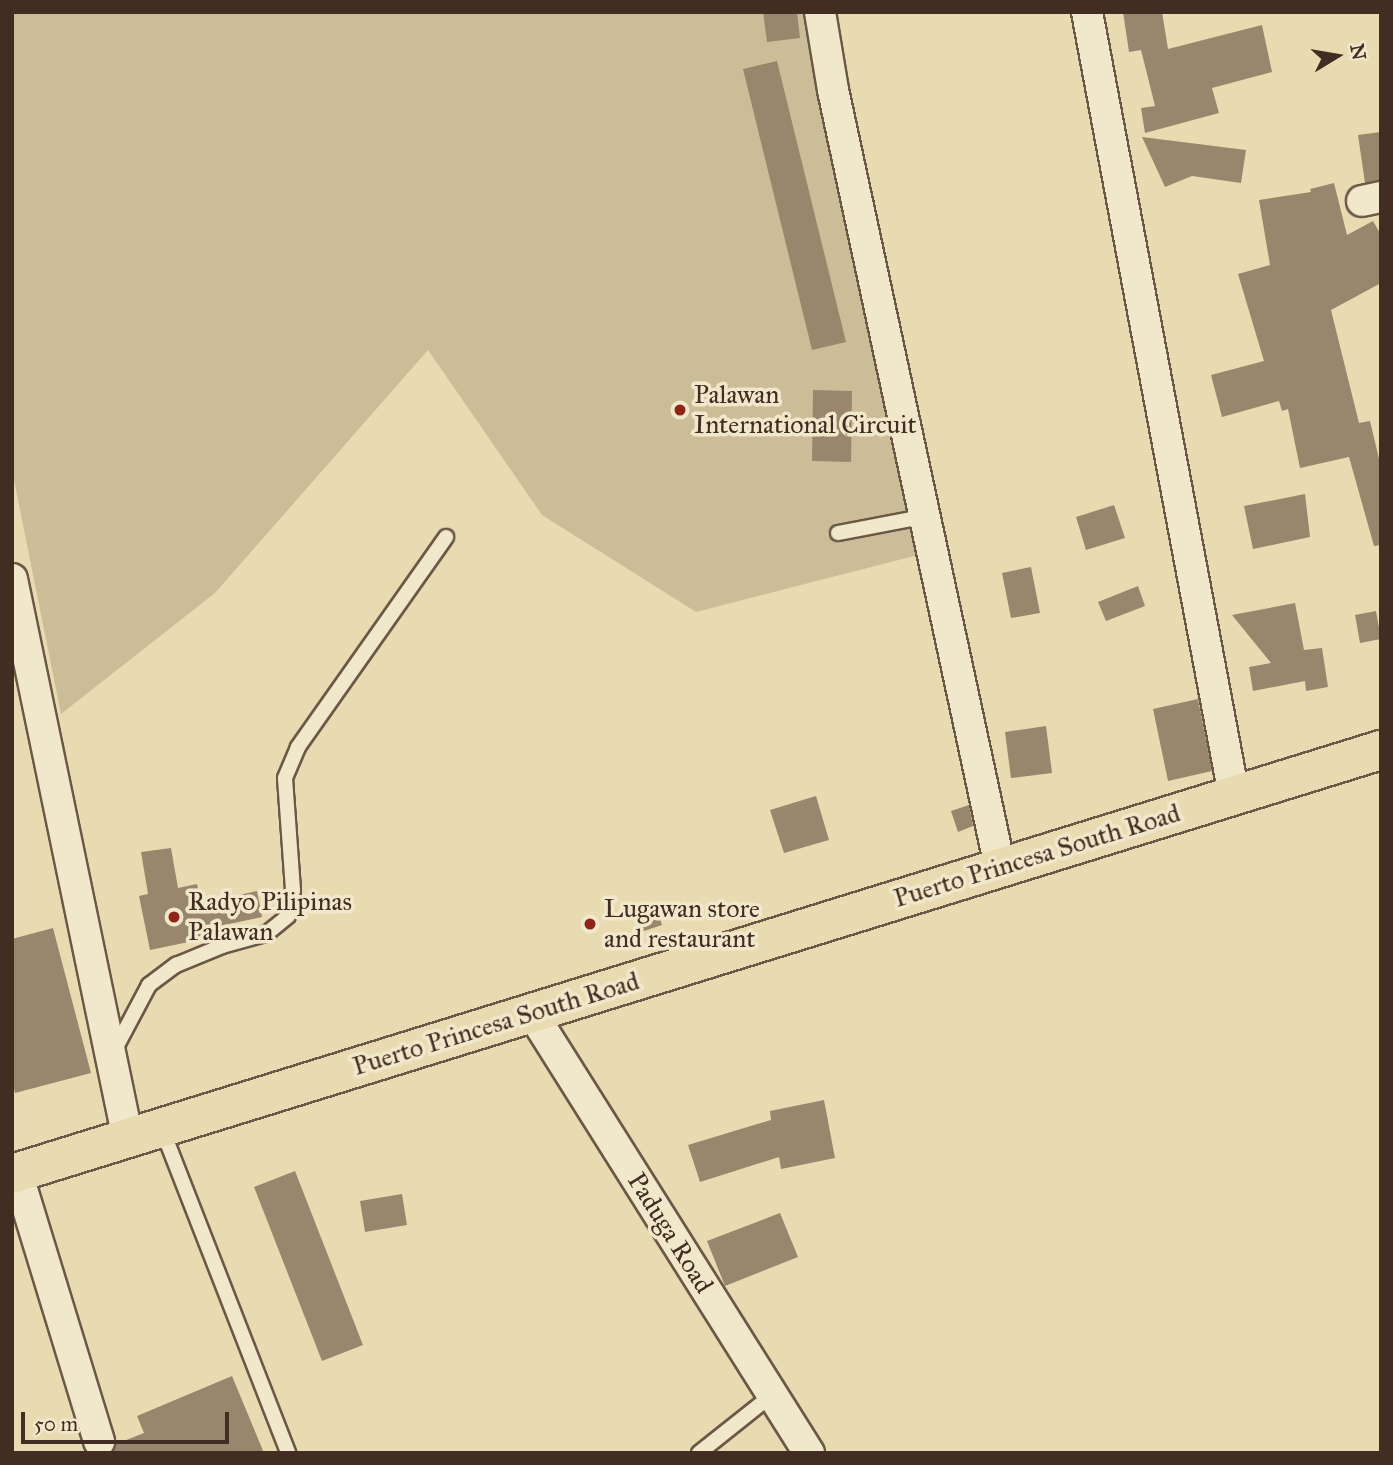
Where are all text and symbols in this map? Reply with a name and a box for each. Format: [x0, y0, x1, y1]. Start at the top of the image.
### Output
north arrow [1302, 21, 1372, 91]
text: N [1345, 42, 1371, 62]
place label: Palawan International Circuit [694, 379, 917, 440]
marker: Palawan International Circuit [672, 402, 688, 418]
street label: Puerto Princesa South Road [890, 798, 1184, 914]
place label: Radyo Pilipinas Palawan [188, 886, 352, 948]
place label: Lugawan store and restaurant [604, 893, 760, 954]
marker: Radyo Pilipinas Palawan [166, 909, 182, 925]
marker: Lugawan store and restaurant [582, 916, 598, 932]
street label: Puerto Princesa South Road [349, 966, 643, 1082]
street label: Paduga Road [621, 1167, 719, 1299]
scale bar [24, 1398, 233, 1442]
text: 50 m [34, 1411, 78, 1437]

